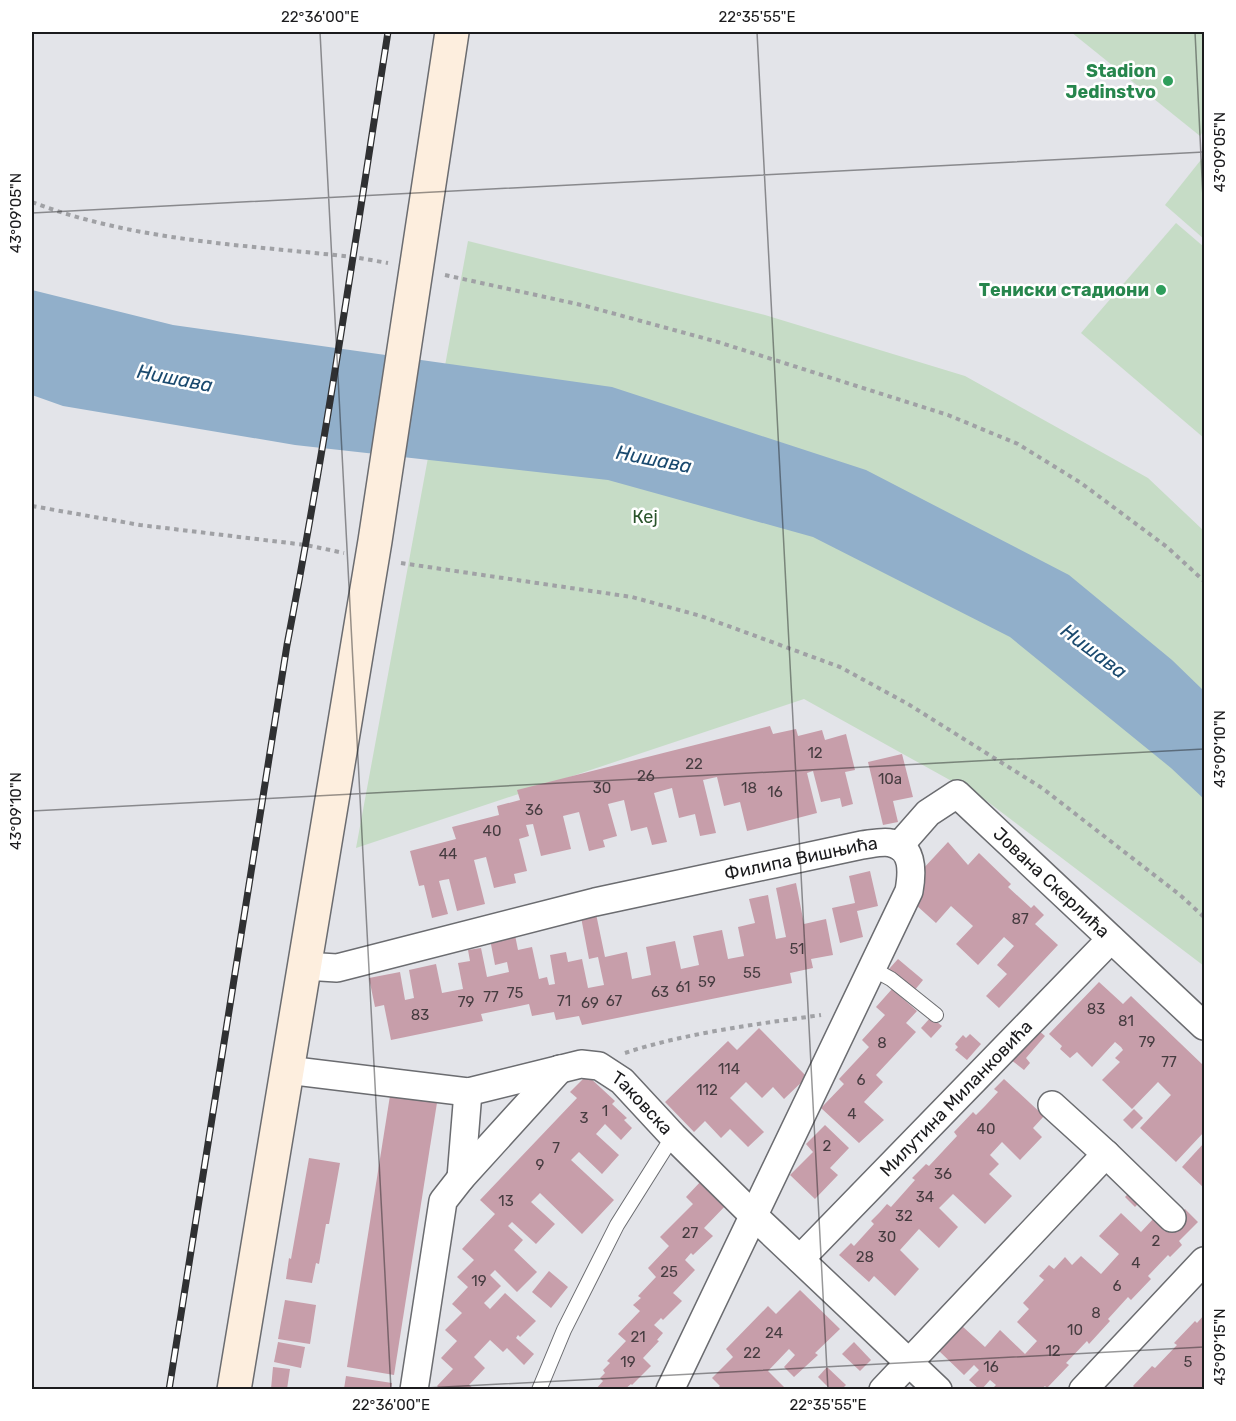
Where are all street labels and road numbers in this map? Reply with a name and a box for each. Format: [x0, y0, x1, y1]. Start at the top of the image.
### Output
street label: Јована Скерлића [989, 823, 1114, 942]
street label: Филипа Вишњића [722, 832, 879, 885]
street label: Милутина Миланковића [875, 1016, 1037, 1181]
street label: Таковска [608, 1066, 677, 1139]

